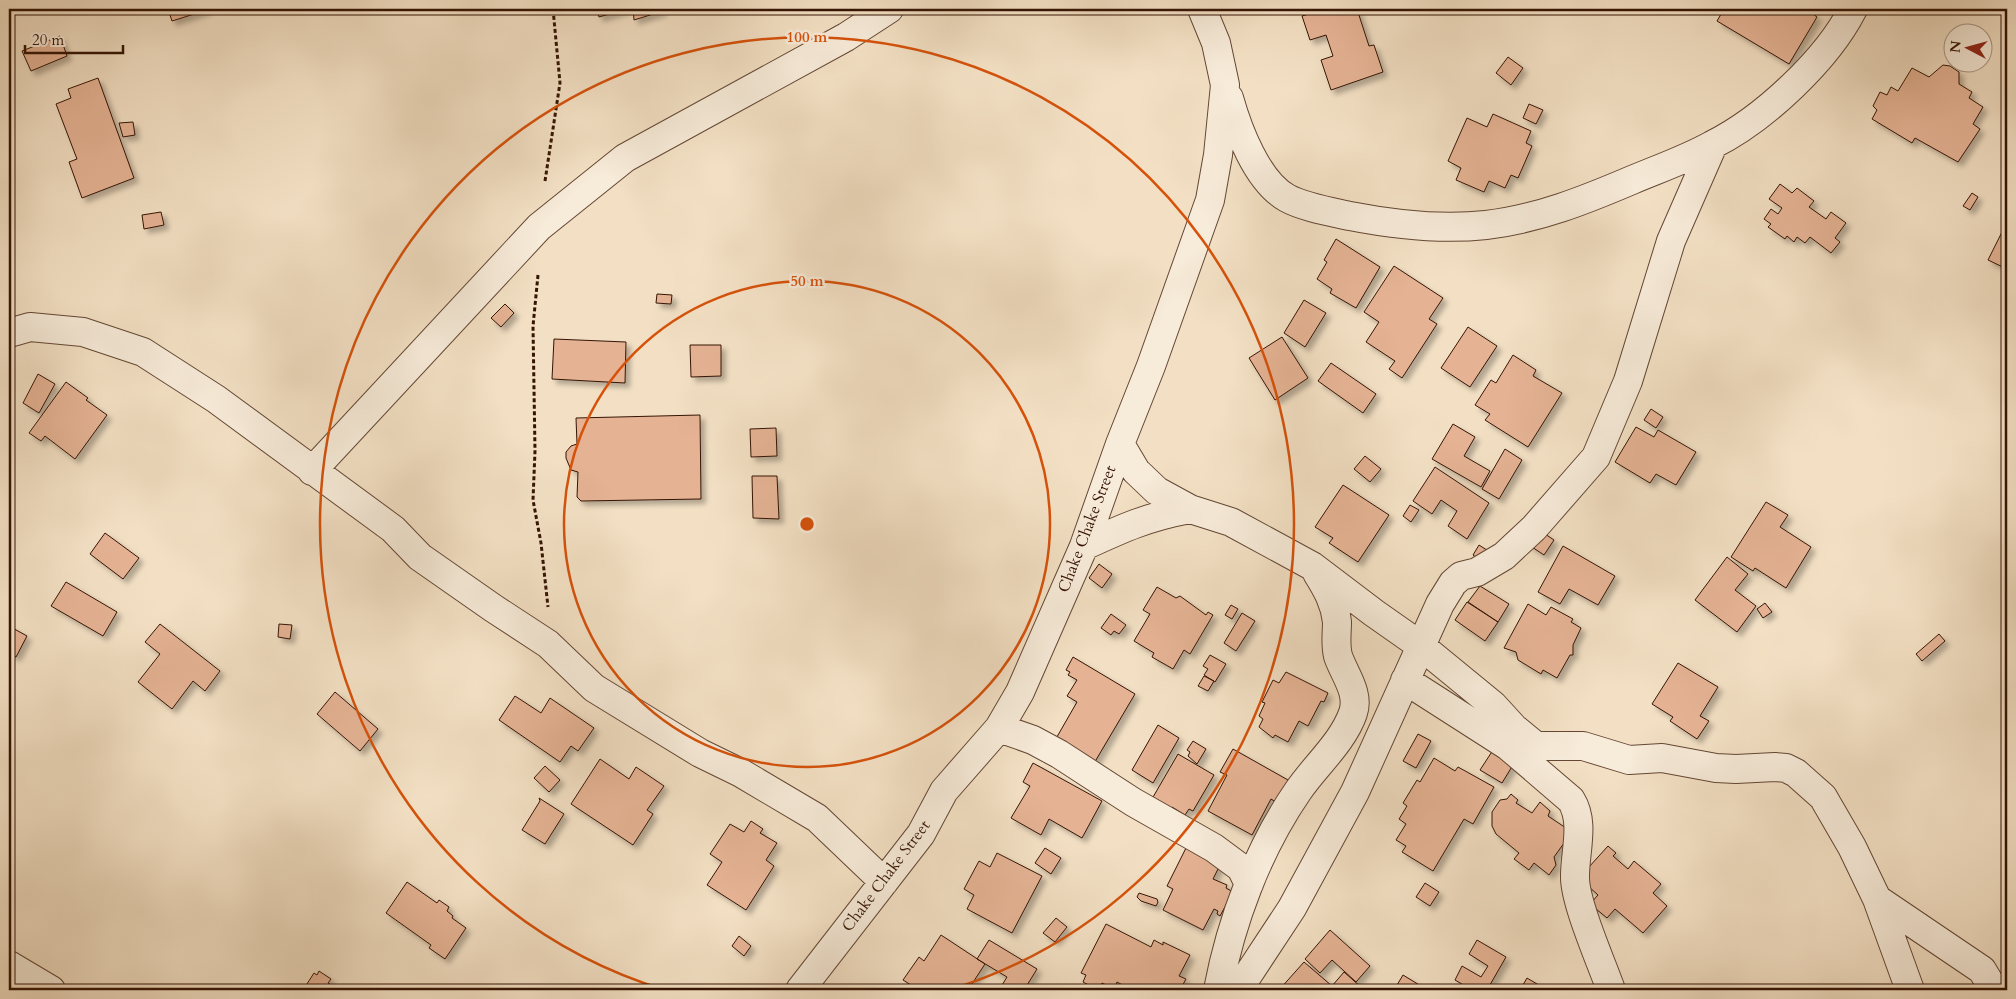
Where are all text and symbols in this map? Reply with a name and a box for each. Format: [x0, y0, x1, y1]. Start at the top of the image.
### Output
scale bar [25, 22, 122, 54]
north arrow [1944, 22, 1994, 72]
text: 100 m [787, 27, 828, 47]
text: 20 m [32, 30, 64, 50]
text: N [1945, 40, 1966, 54]
text: 50 m [790, 271, 824, 291]
street label: Chake Chake Street [1053, 462, 1121, 596]
centre of rings [798, 515, 816, 533]
street label: Chake Chake Street [837, 816, 935, 936]

